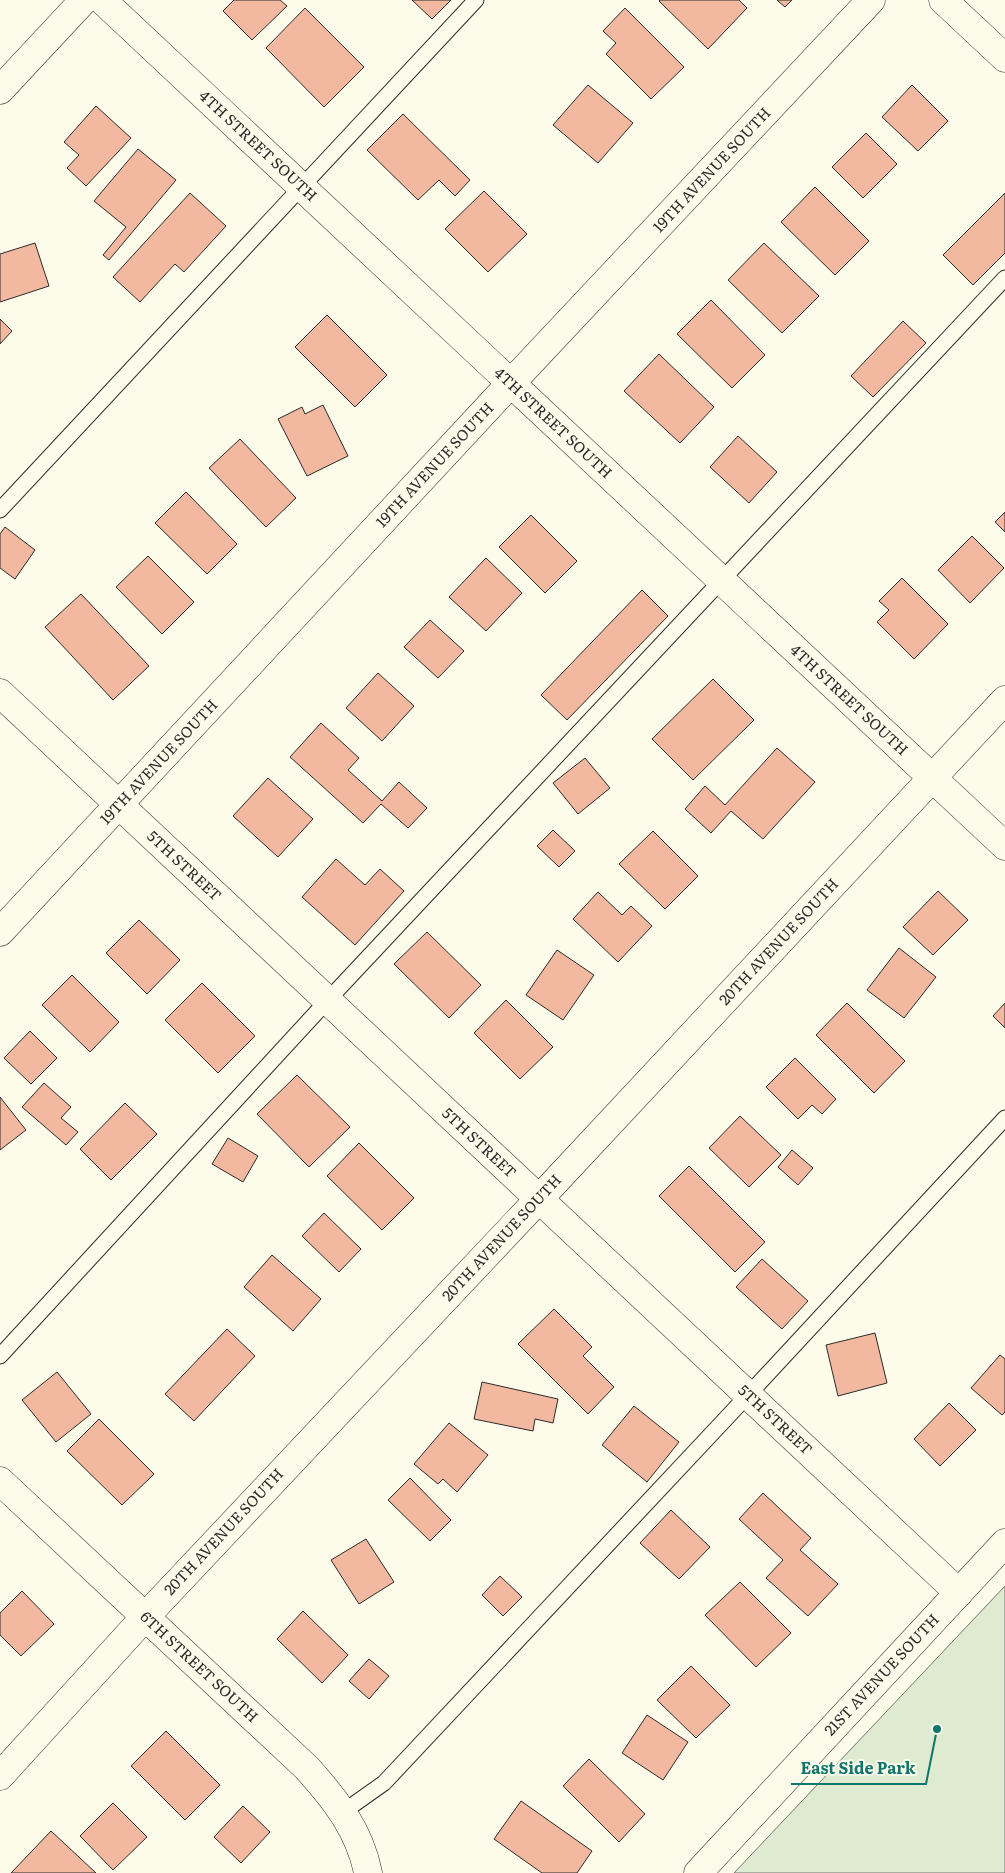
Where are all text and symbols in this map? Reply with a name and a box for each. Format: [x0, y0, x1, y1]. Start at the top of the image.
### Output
street label: 4TH STREET SOUTH [195, 84, 323, 206]
street label: 19TH AVENUE SOUTH [647, 101, 775, 237]
street label: 4TH STREET SOUTH [490, 361, 618, 483]
street label: 19TH AVENUE SOUTH [370, 396, 498, 532]
street label: 4TH STREET SOUTH [786, 638, 914, 760]
street label: 19TH AVENUE SOUTH [94, 693, 222, 829]
street label: 5TH STREET [143, 824, 227, 906]
street label: 20TH AVENUE SOUTH [713, 872, 843, 1010]
street label: 5TH STREET [438, 1101, 522, 1183]
street label: 20TH AVENUE SOUTH [436, 1168, 566, 1306]
street label: 5TH STREET [734, 1378, 818, 1460]
street label: 20TH AVENUE SOUTH [158, 1462, 288, 1600]
street label: 6TH STREET SOUTH [136, 1605, 264, 1727]
street label: 21ST AVENUE SOUTH [818, 1608, 944, 1740]
callout: East Side Park [791, 1753, 926, 1784]
text: East Side Park [801, 1755, 916, 1779]

